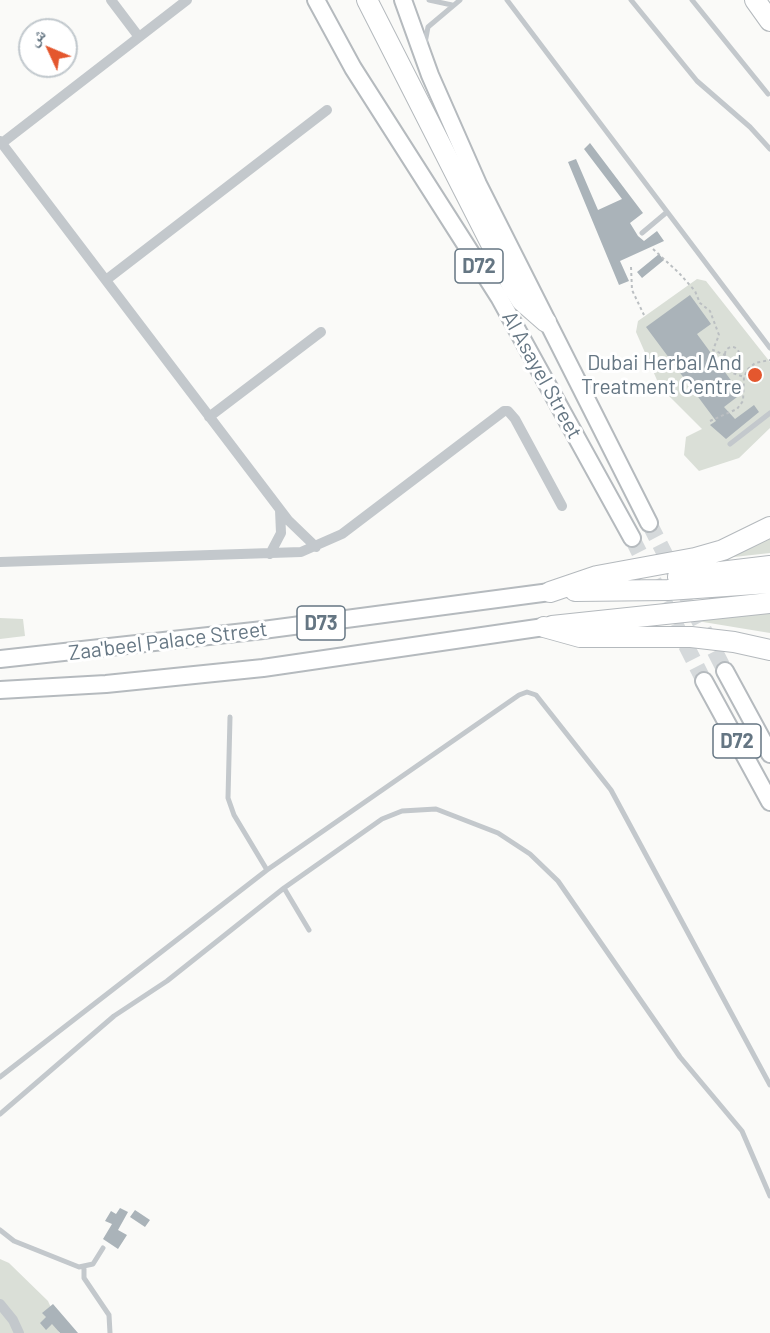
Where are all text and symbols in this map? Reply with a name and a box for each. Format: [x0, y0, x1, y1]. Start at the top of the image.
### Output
north arrow [18, 18, 78, 78]
text: ش [23, 24, 49, 49]
road number: D72 [455, 249, 503, 283]
street label: Al Asayel Street [497, 307, 587, 443]
place label: Dubai Herbal And Treatment Centre [581, 350, 742, 400]
marker: Dubai Herbal And Treatment Centre [746, 366, 764, 384]
road number: D73 [297, 606, 345, 640]
street label: Zaa'beel Palace Street [67, 616, 269, 666]
road number: D72 [713, 724, 761, 758]

